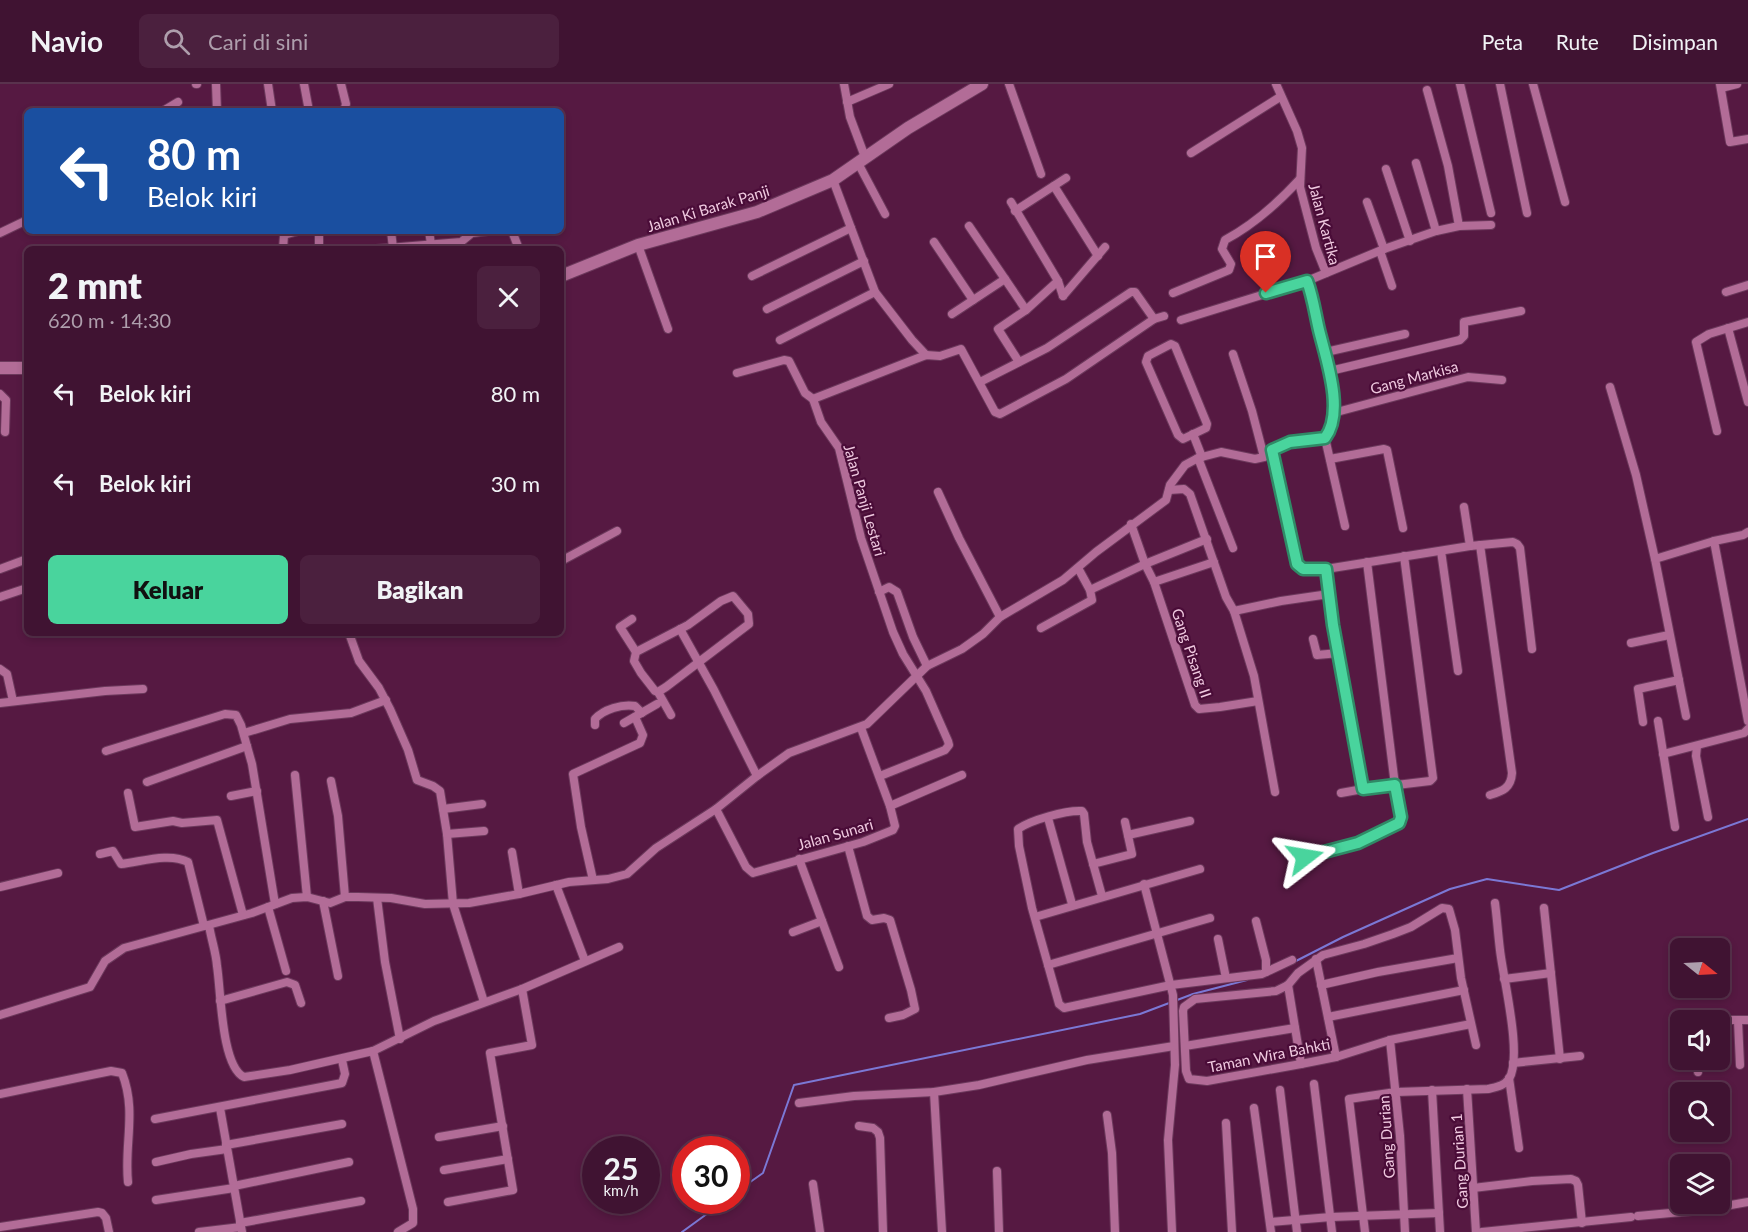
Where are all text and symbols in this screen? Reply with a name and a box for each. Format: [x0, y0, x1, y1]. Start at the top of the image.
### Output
search box [139, 14, 559, 68]
text: Navio [30, 24, 103, 58]
icon: search [160, 25, 193, 58]
text: Cari di sini [208, 28, 308, 55]
text: Peta [1482, 29, 1523, 54]
text: Rute [1556, 29, 1599, 54]
text: Disimpan [1632, 29, 1718, 54]
text: 80 m [147, 129, 241, 179]
icon: left [48, 132, 126, 210]
text: Belok kiri [147, 180, 257, 213]
street label: Jalan Ki Barak Panji [645, 181, 771, 235]
street label: Jalan Kartika [1305, 181, 1345, 267]
pin [1240, 231, 1291, 293]
icon: arrive [1249, 240, 1282, 273]
text: 2 mnt [48, 263, 142, 307]
button: close [477, 266, 540, 329]
text: 620 m · 14:30 [48, 308, 171, 332]
street label: Gang Markisa [1368, 357, 1460, 397]
icon: left [48, 377, 81, 410]
text: Belok kiri [99, 380, 191, 407]
text: 80 m [491, 380, 540, 407]
street label: Jalan Panji Lestari [840, 442, 890, 558]
icon: left [48, 467, 81, 500]
text: Belok kiri [99, 470, 191, 497]
text: 30 m [491, 470, 540, 497]
button: Keluar [48, 555, 288, 624]
button: Bagikan [300, 555, 540, 624]
street label: Gang Pisang II [1168, 606, 1216, 700]
street label: Jalan Sunari [795, 815, 875, 853]
position arrow [1273, 825, 1337, 889]
north arrow [1670, 938, 1730, 998]
map controls [1670, 938, 1730, 1214]
button: sound [1670, 1010, 1730, 1070]
street label: Taman Wira Bahkti [1206, 1034, 1332, 1076]
button: search [1670, 1082, 1730, 1142]
street label: Gang Durian [1374, 1095, 1398, 1179]
street label: Gang Durian 1 [1447, 1113, 1471, 1209]
speed limit sign: 30 [672, 1136, 750, 1214]
text: 25 [604, 1150, 638, 1186]
button: layers [1670, 1154, 1730, 1214]
text: km/h [603, 1181, 639, 1199]

